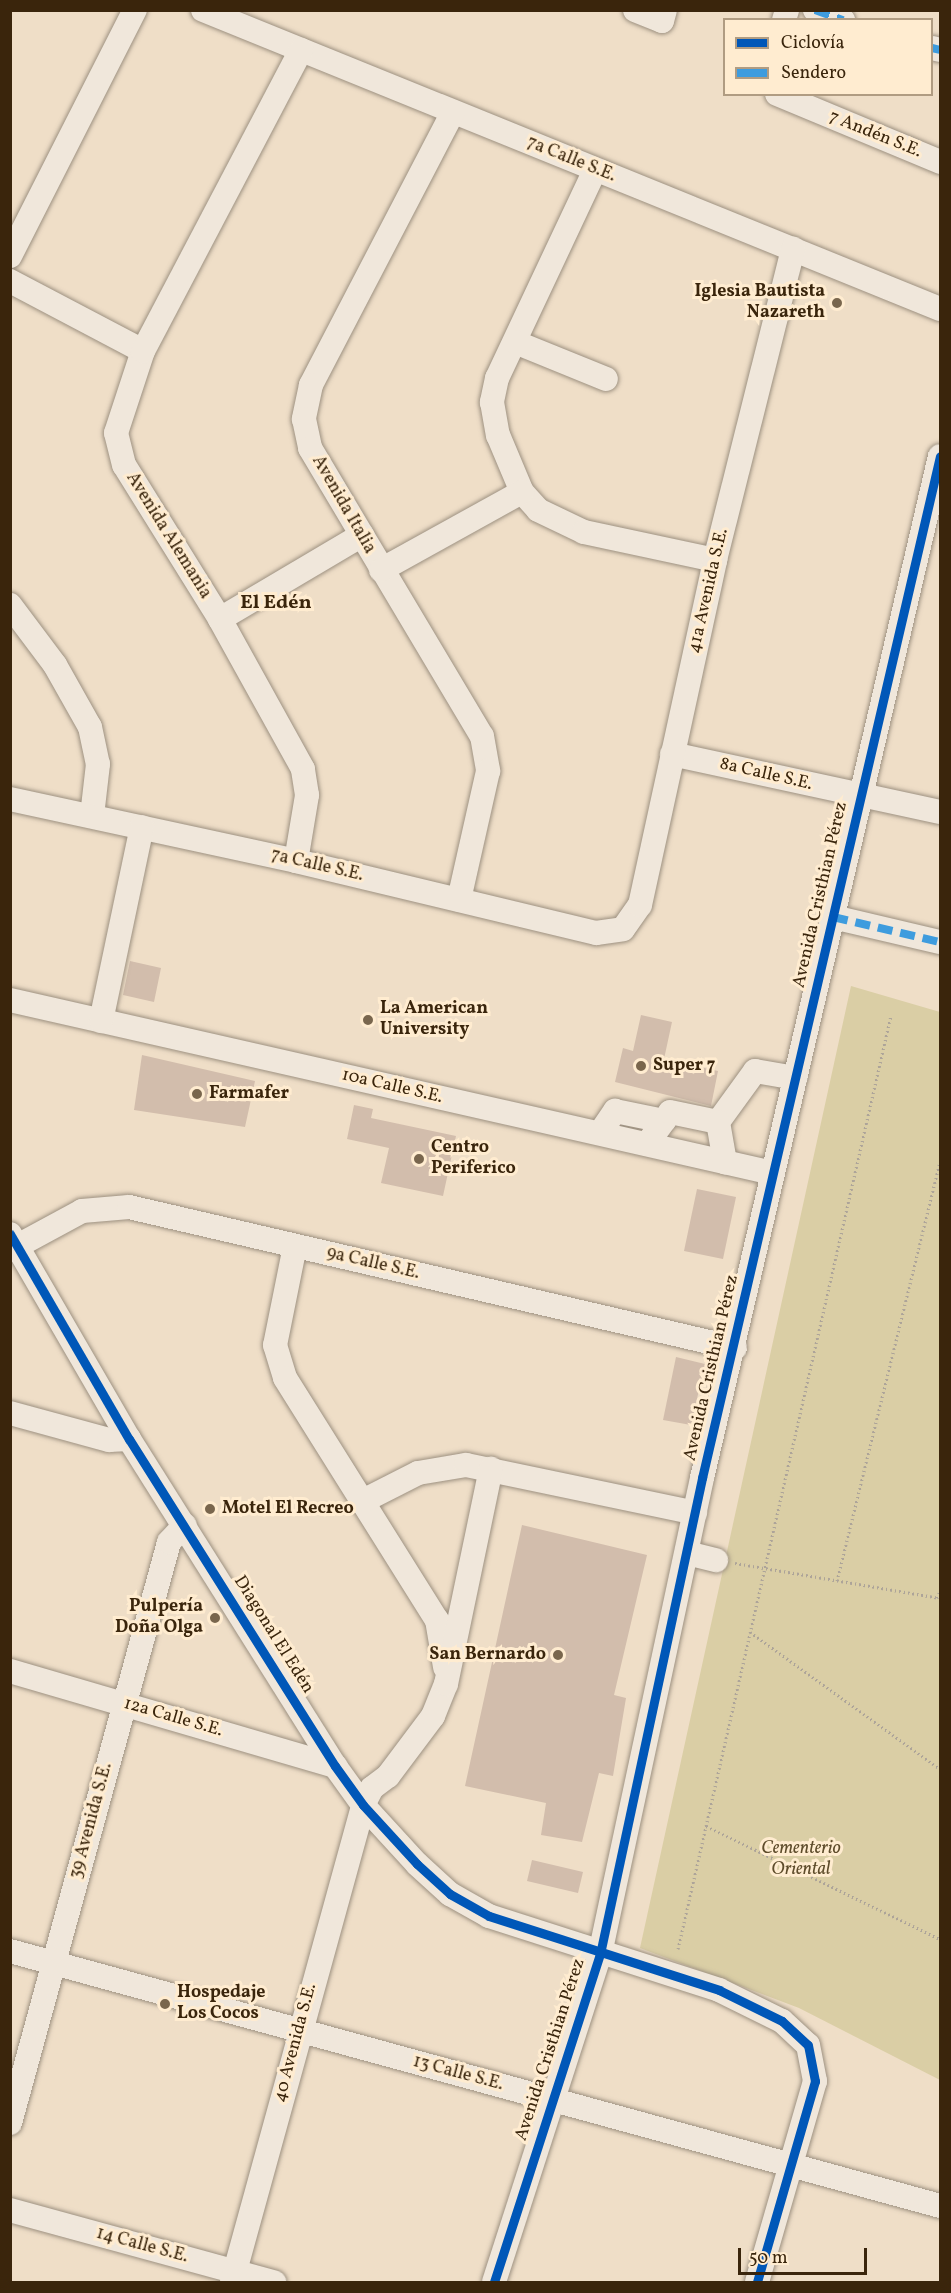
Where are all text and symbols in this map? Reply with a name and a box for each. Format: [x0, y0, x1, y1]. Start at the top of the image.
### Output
legend [723, 18, 933, 96]
text: Ciclovía [781, 31, 844, 56]
text: Sendero [781, 61, 846, 86]
street label: 7 Andén S.E. [826, 107, 924, 163]
street label: 7a Calle S.E. [523, 132, 619, 188]
place label: Iglesia Bautista Nazareth [694, 282, 825, 324]
marker: Iglesia Bautista Nazareth [830, 296, 844, 310]
street label: Avenida Italia [306, 452, 380, 558]
street label: Avenida Alemania [120, 469, 216, 603]
street label: 41a Avenida S.E. [684, 526, 734, 656]
district label: El Edén [240, 591, 312, 615]
street label: 8a Calle S.E. [717, 754, 815, 796]
street label: Avenida Cristhian Pérez [789, 800, 853, 990]
street label: 7a Calle S.E. [269, 845, 365, 887]
place label: La American University [380, 999, 488, 1042]
marker: La American University [361, 1013, 375, 1027]
place label: Super 7 [653, 1055, 715, 1077]
marker: Super 7 [634, 1059, 648, 1073]
street label: 10a Calle S.E. [339, 1065, 445, 1109]
place label: Farmafer [209, 1083, 289, 1105]
marker: Farmafer [190, 1087, 204, 1101]
place label: Centro Periferico [431, 1138, 516, 1180]
marker: Centro Periferico [412, 1152, 426, 1166]
street label: 9a Calle S.E. [324, 1243, 422, 1285]
street label: Avenida Cristhian Pérez [680, 1273, 744, 1463]
place label: Motel El Recreo [222, 1498, 354, 1520]
marker: Motel El Recreo [203, 1502, 217, 1516]
street label: Diagonal El Edén [228, 1572, 318, 1698]
place label: Pulpería Doña Olga [115, 1597, 203, 1640]
marker: Pulpería Doña Olga [208, 1611, 222, 1625]
place label: San Bernardo [429, 1644, 546, 1666]
marker: San Bernardo [551, 1648, 565, 1662]
street label: 12a Calle S.E. [121, 1694, 225, 1742]
street label: 39 Avenida S.E. [66, 1761, 118, 1881]
park label: Cementerio Oriental [761, 1839, 841, 1882]
street label: Avenida Cristhian Pérez [511, 1956, 591, 2144]
street label: 40 Avenida S.E. [270, 1981, 322, 2105]
place label: Hospedaje Los Cocos [177, 1983, 266, 2026]
marker: Hospedaje Los Cocos [158, 1997, 172, 2011]
street label: 13 Calle S.E. [410, 2052, 506, 2096]
street label: 14 Calle S.E. [94, 2223, 190, 2269]
scale bar [741, 2236, 870, 2274]
text: 50 m [749, 2246, 788, 2271]

